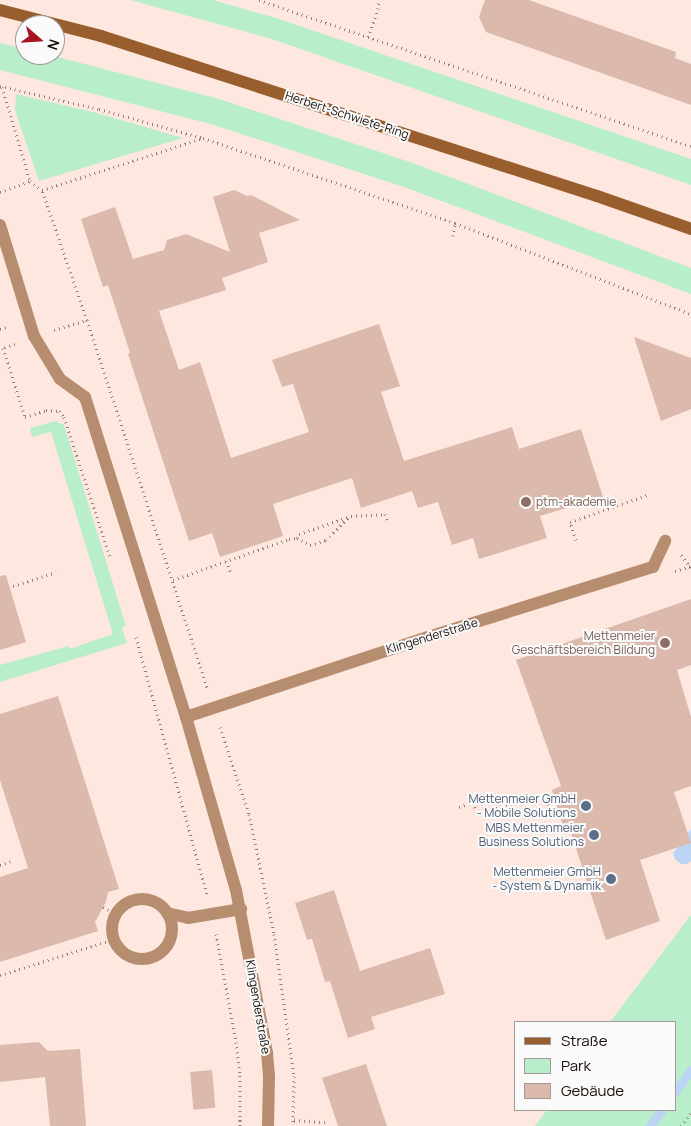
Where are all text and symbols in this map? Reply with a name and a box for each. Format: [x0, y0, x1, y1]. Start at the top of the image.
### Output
north arrow [15, 15, 65, 65]
text: N [43, 37, 64, 53]
street label: Herbert-Schwiete-Ring [283, 88, 411, 142]
place label: ptm-akademie [536, 495, 616, 509]
marker: ptm-akademie [520, 496, 532, 508]
street label: Klingenderstraße [384, 615, 480, 657]
place label: Mettenmeier Geschäftsbereich Bildung [512, 629, 655, 657]
marker: Mettenmeier Geschäftsbereich Bildung [659, 637, 671, 649]
place label: Mettenmeier GmbH - Mobile Solutions [468, 792, 576, 820]
marker: Mettenmeier GmbH - Mobile Solutions [580, 800, 592, 812]
place label: MBS Mettenmeier Business Solutions [479, 821, 584, 849]
marker: MBS Mettenmeier Business Solutions [588, 829, 600, 841]
place label: Mettenmeier GmbH - System & Dynamik [492, 865, 601, 893]
marker: Mettenmeier GmbH - System & Dynamik [605, 873, 617, 885]
street label: Klingenderstraße [243, 959, 273, 1055]
legend [514, 1021, 676, 1111]
text: Straße [561, 1030, 607, 1051]
text: Park [561, 1055, 591, 1076]
text: Gebäude [561, 1080, 624, 1101]

